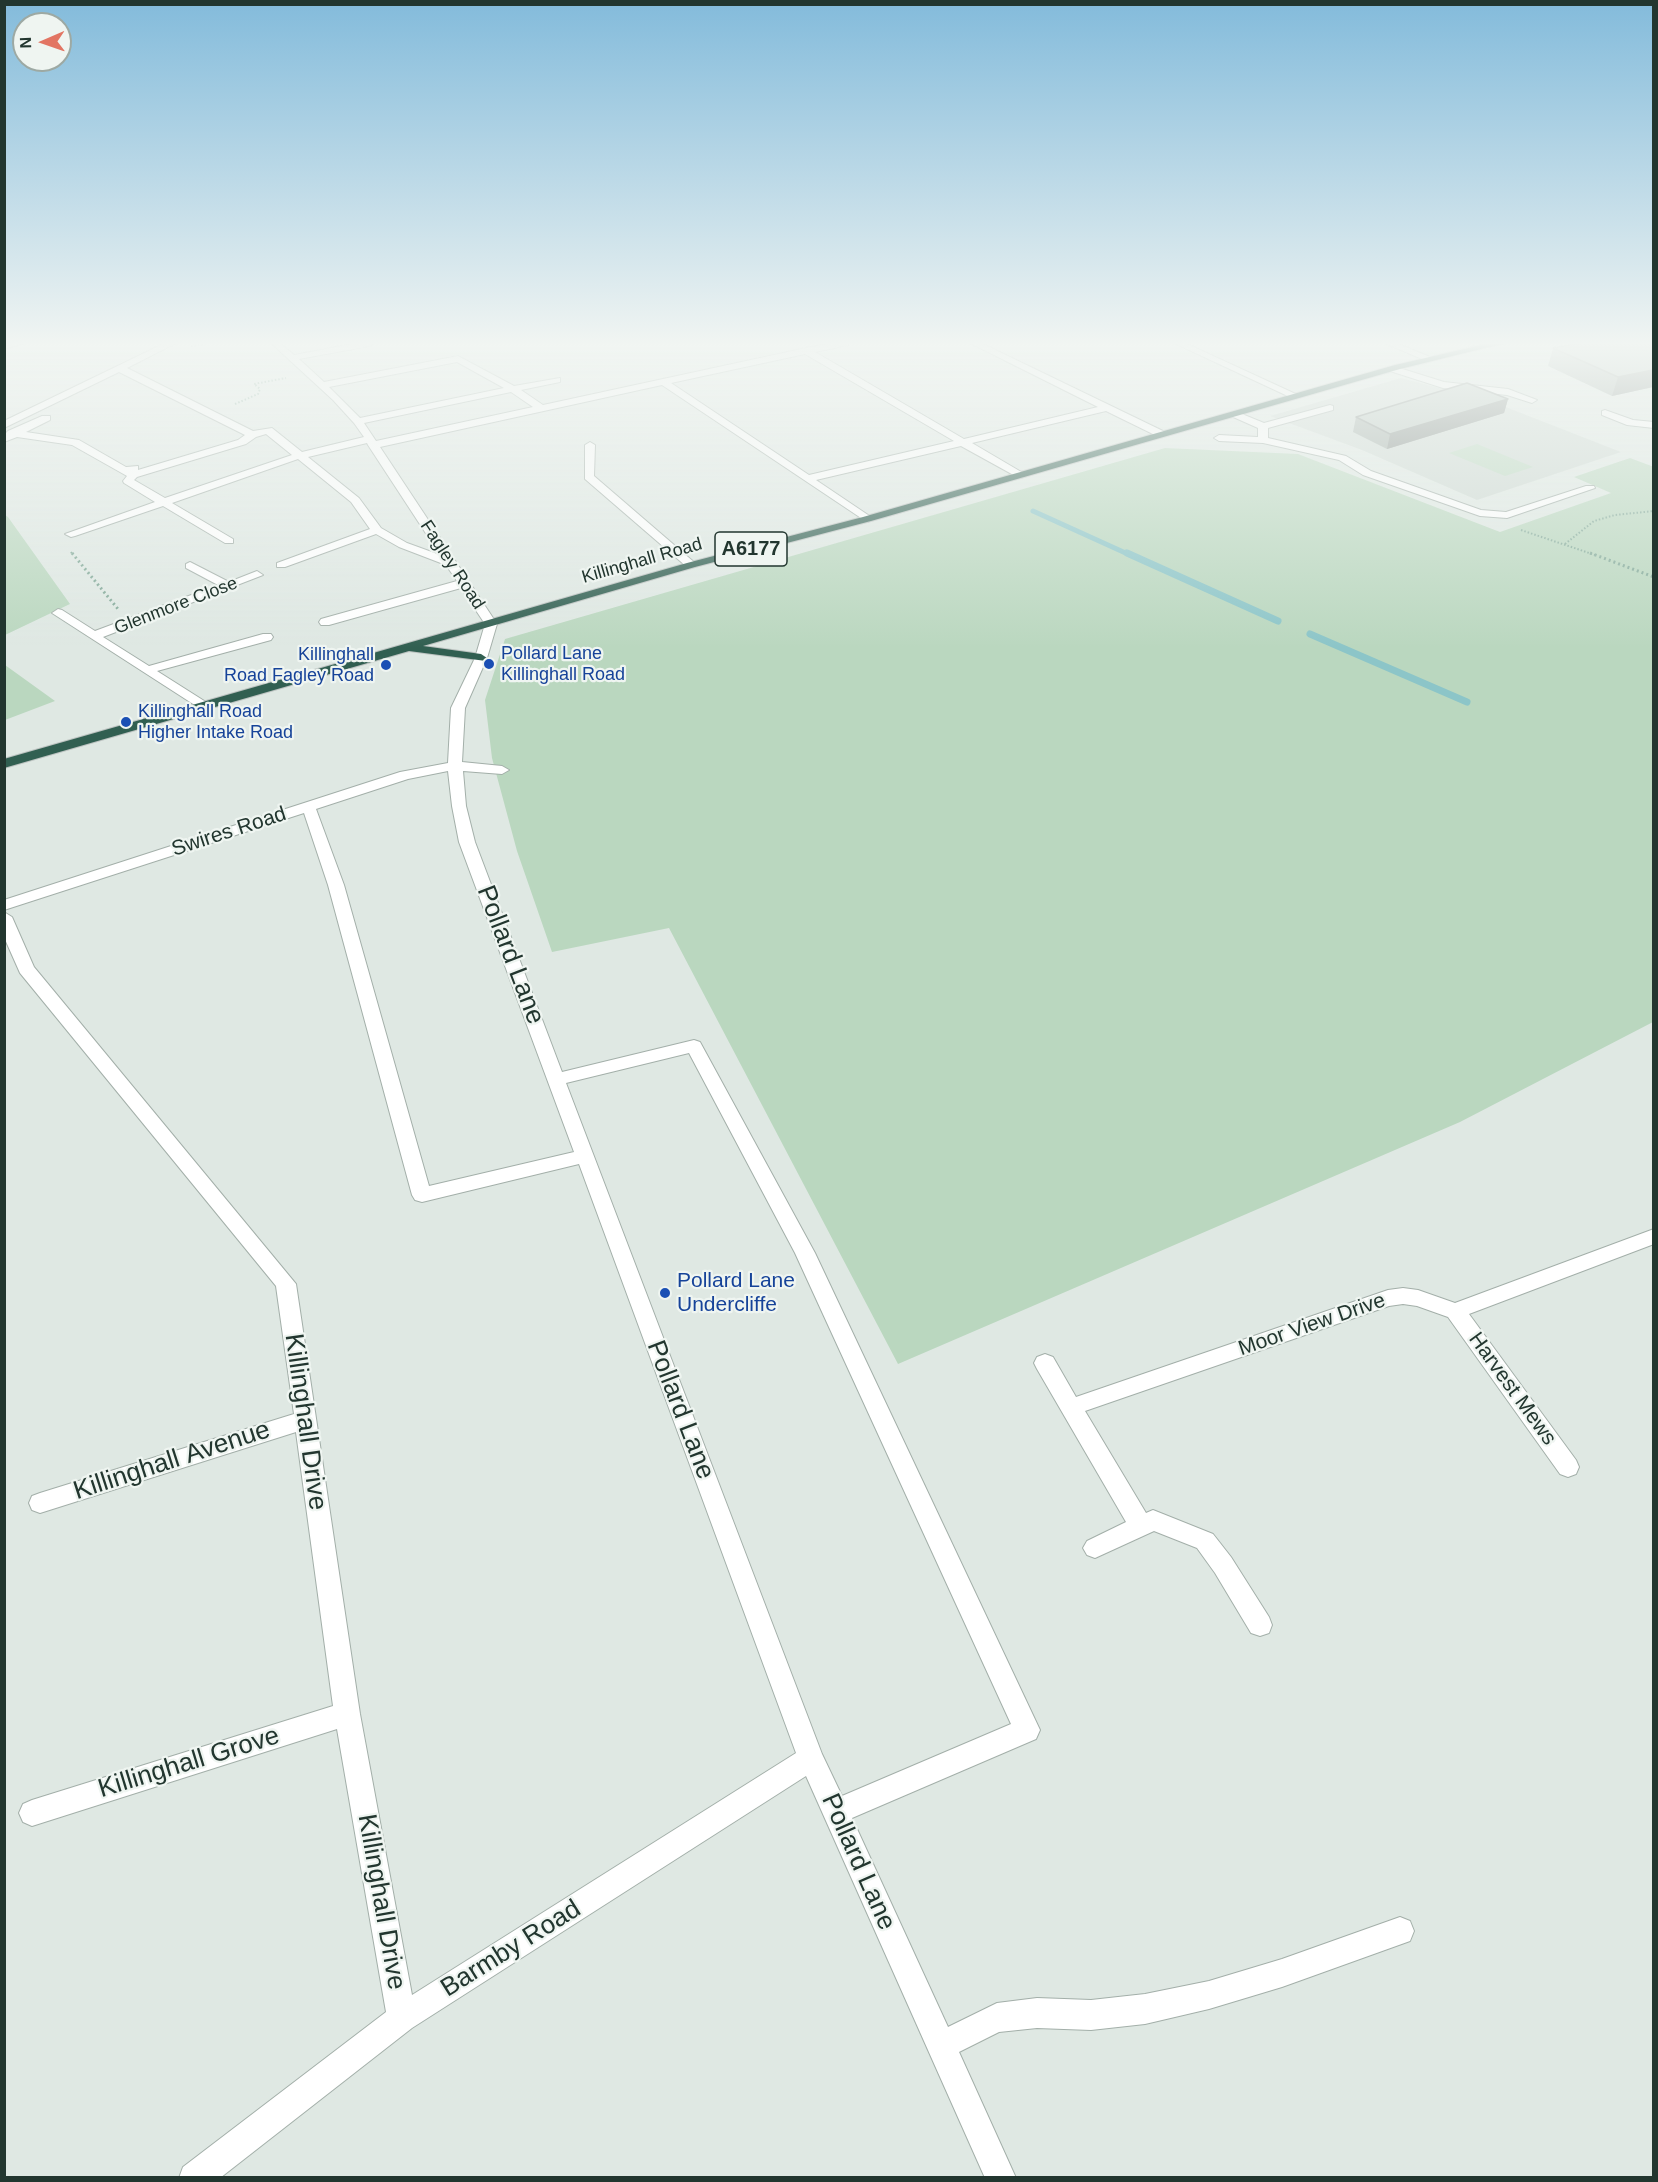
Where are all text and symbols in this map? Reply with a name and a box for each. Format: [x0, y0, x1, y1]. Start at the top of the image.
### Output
north arrow [12, 12, 72, 72]
text: N [17, 37, 34, 49]
street label: Fagley Road [415, 516, 489, 614]
road number: A6177 [715, 532, 787, 566]
street label: Killinghall Road [579, 534, 705, 588]
street label: Glenmore Close [111, 573, 241, 639]
place label: Pollard Lane Killinghall Road [501, 643, 625, 686]
place label: Killinghall Road Fagley Road [224, 644, 374, 686]
marker: Pollard Lane Killinghall Road [482, 657, 496, 671]
marker: Killinghall Road Fagley Road [379, 658, 393, 672]
place label: Killinghall Road Higher Intake Road [138, 701, 293, 744]
marker: Killinghall Road Higher Intake Road [119, 715, 133, 729]
street label: Swires Road [168, 802, 290, 862]
street label: Pollard Lane [469, 881, 551, 1029]
place label: Pollard Lane Undercliffe [677, 1268, 795, 1318]
marker: Pollard Lane Undercliffe [658, 1286, 672, 1300]
street label: Moor View Drive [1235, 1288, 1389, 1362]
street label: Harvest Mews [1463, 1328, 1561, 1450]
street label: Killinghall Drive [277, 1332, 333, 1512]
street label: Pollard Lane [639, 1336, 721, 1484]
street label: Killinghall Avenue [70, 1415, 274, 1507]
street label: Killinghall Grove [95, 1721, 283, 1805]
street label: Pollard Lane [814, 1789, 902, 1935]
street label: Killinghall Drive [350, 1812, 412, 1992]
street label: Barmby Road [435, 1894, 587, 2004]

